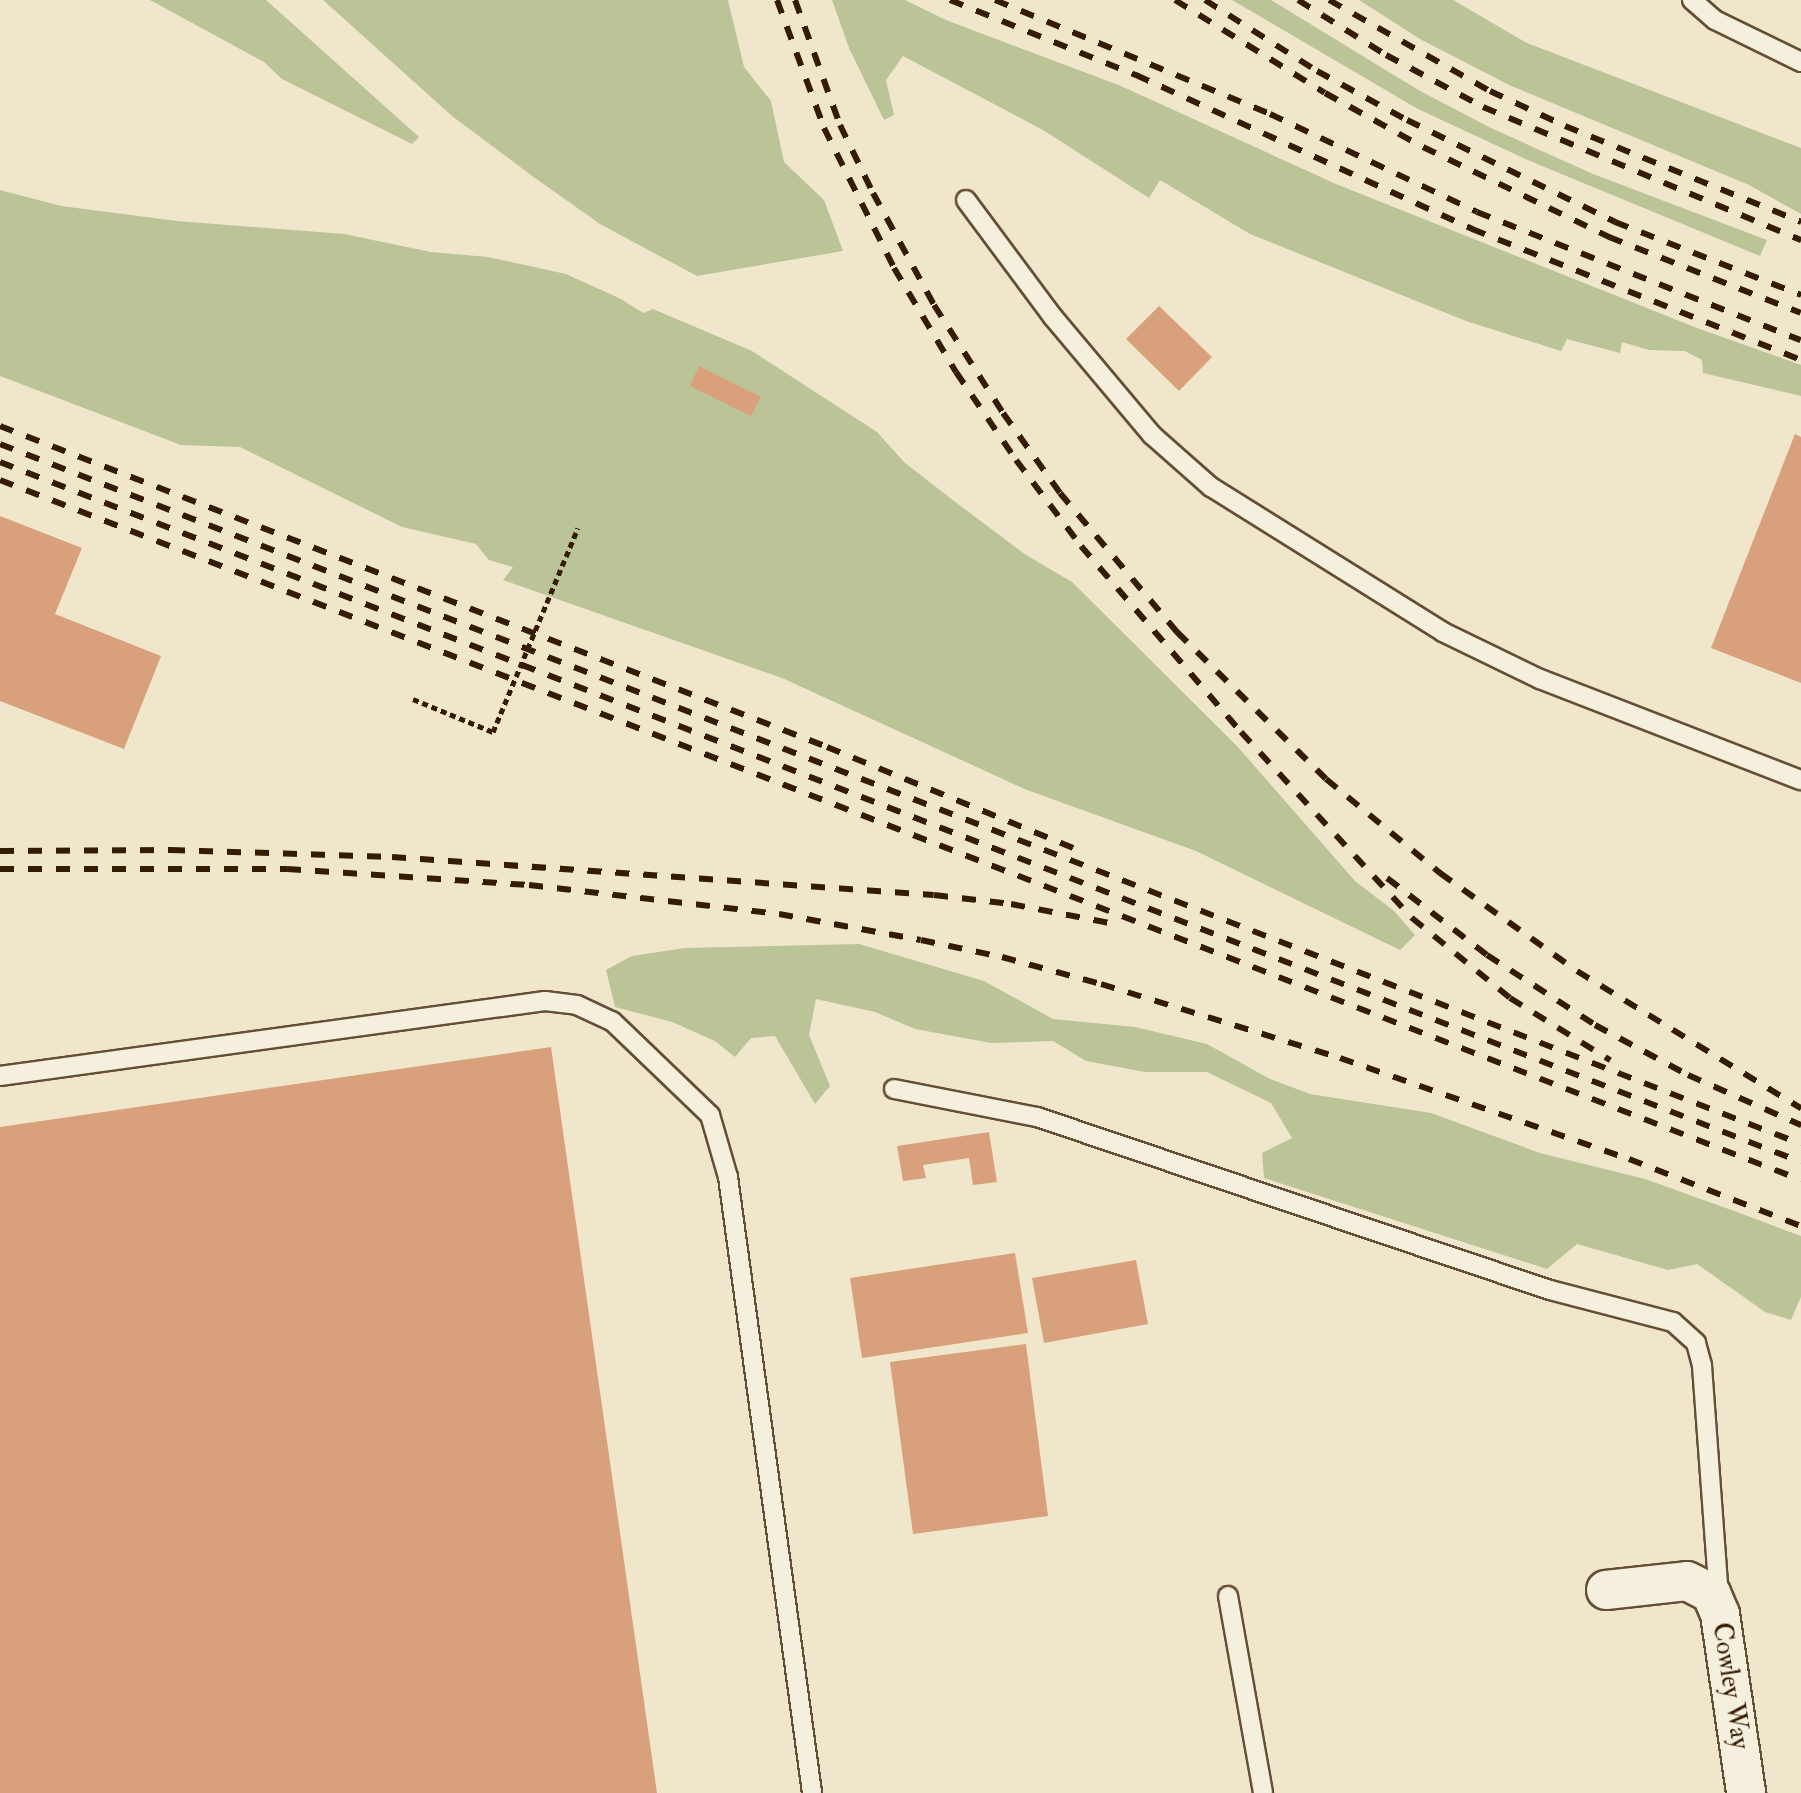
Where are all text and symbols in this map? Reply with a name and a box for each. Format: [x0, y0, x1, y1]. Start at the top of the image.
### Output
street label: Cowley Way [1705, 1620, 1755, 1752]

